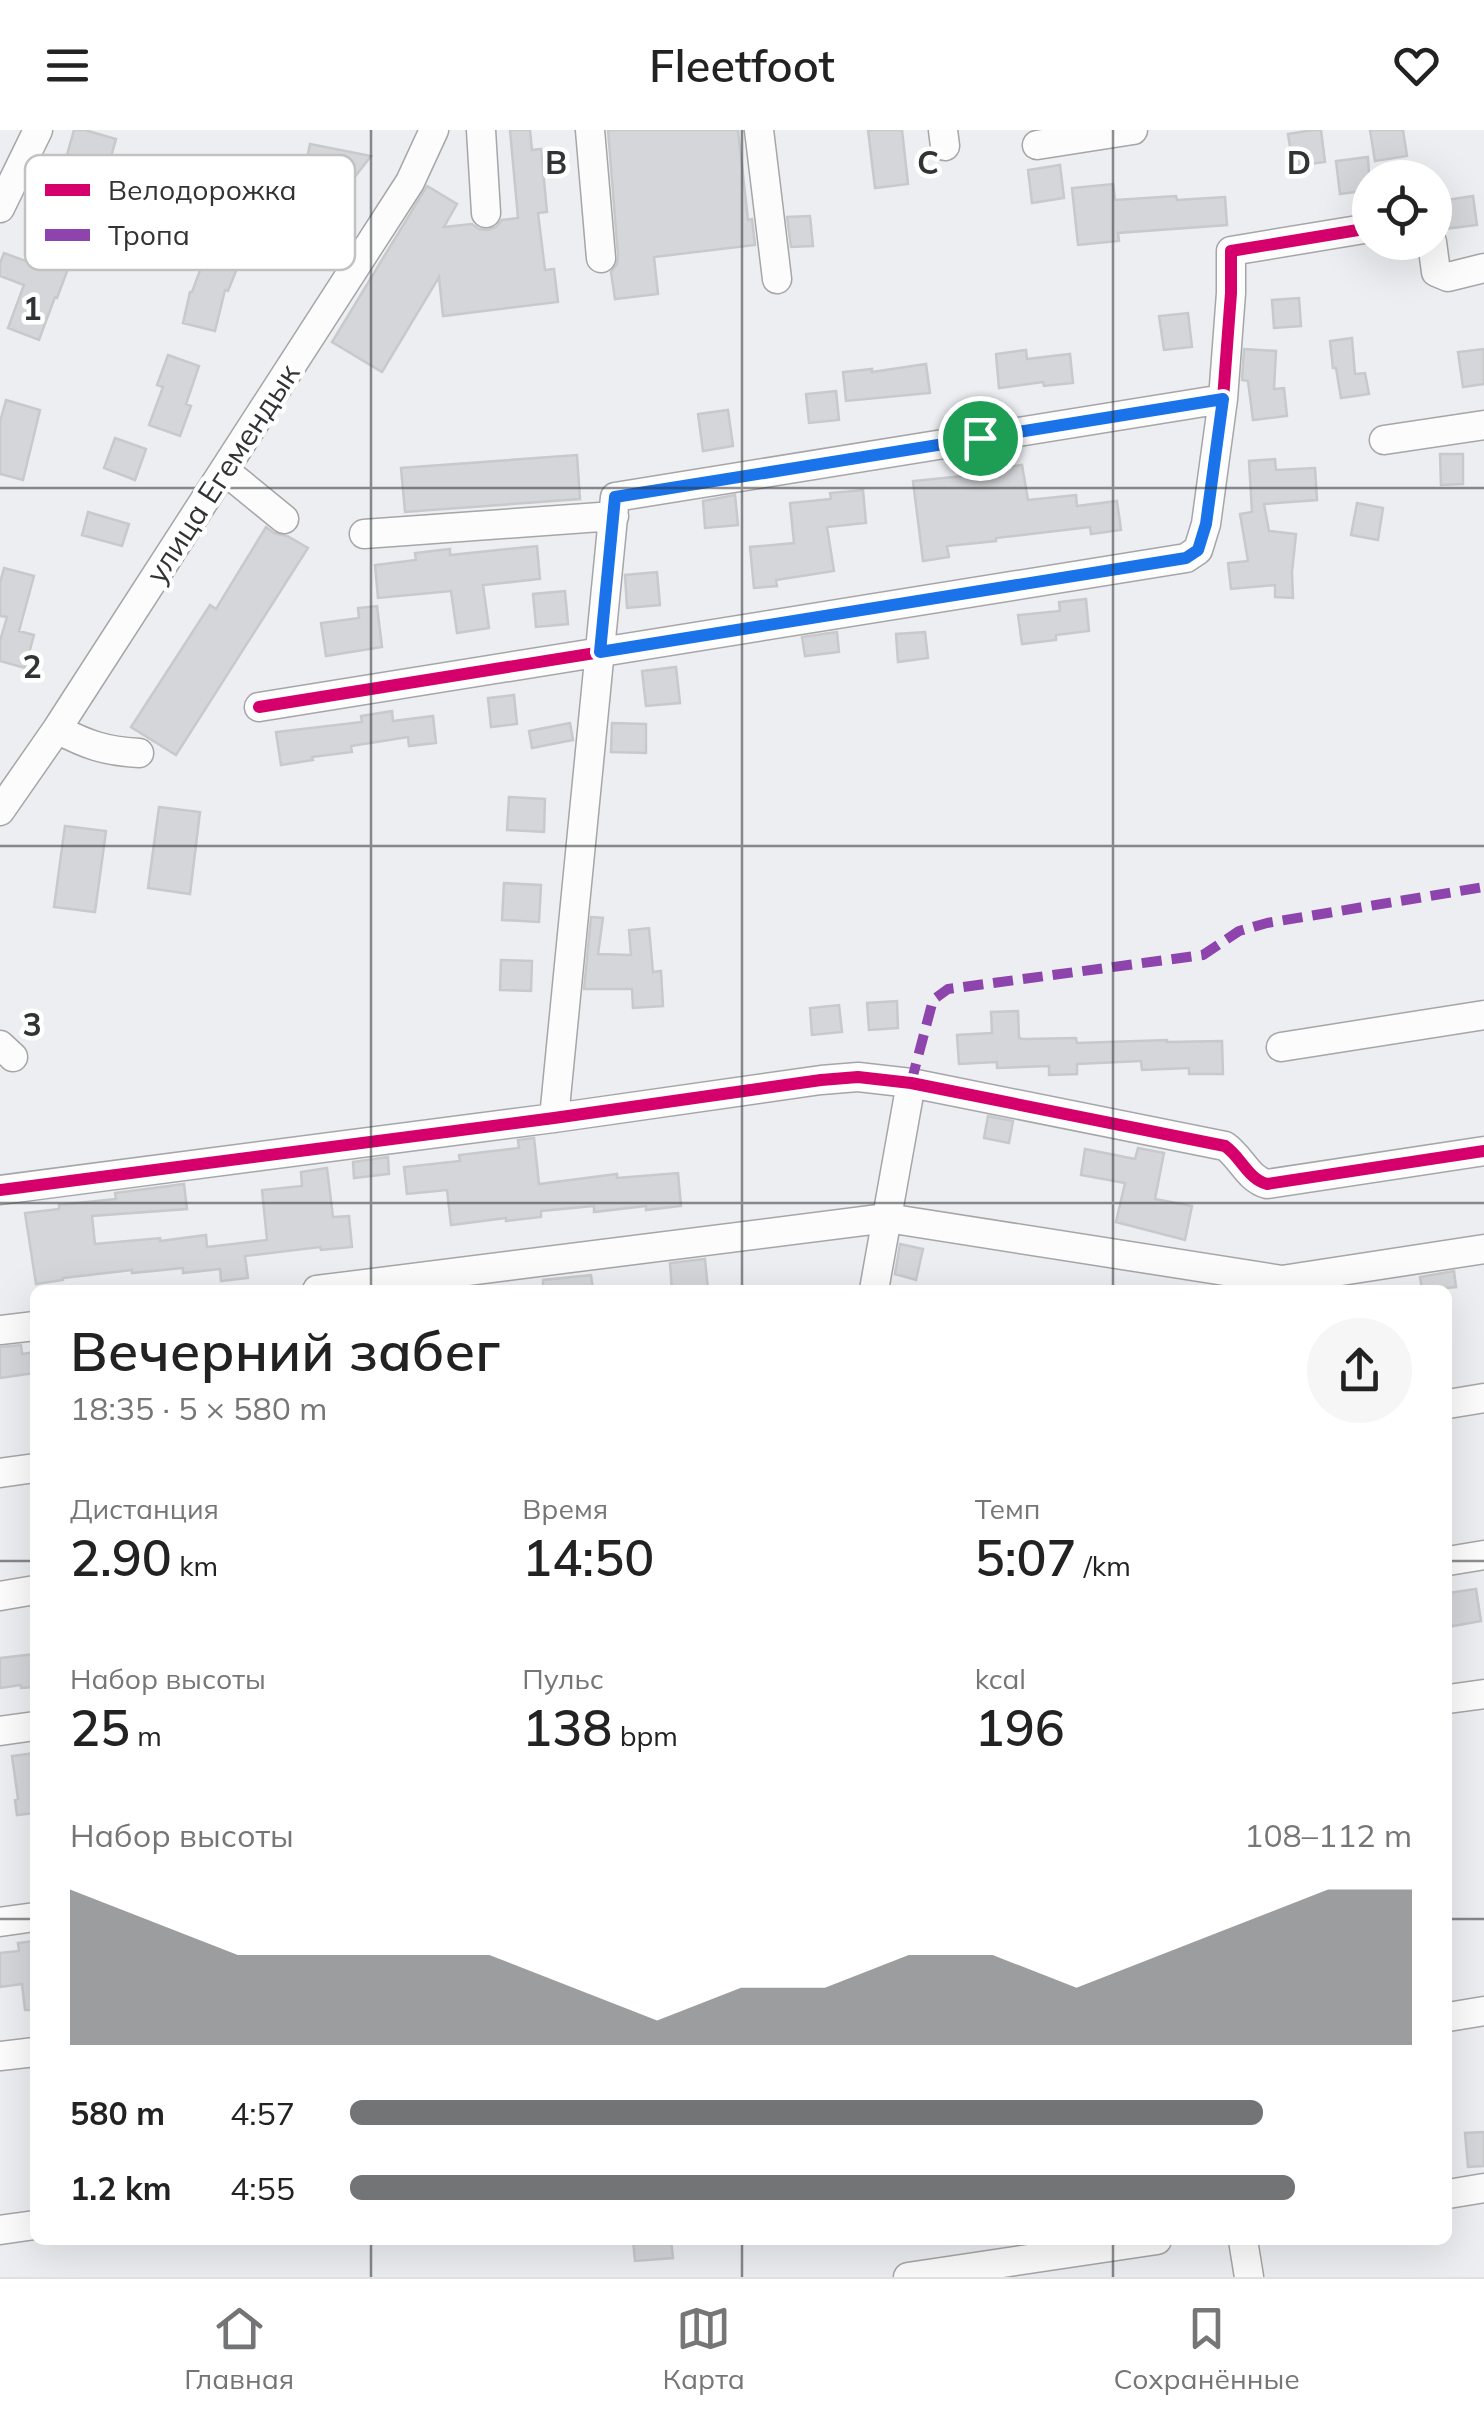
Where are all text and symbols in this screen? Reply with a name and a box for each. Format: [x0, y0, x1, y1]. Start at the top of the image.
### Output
text: Fleetfoot [649, 37, 835, 93]
icon: menu [40, 38, 95, 93]
icon: heart [1389, 38, 1444, 93]
text: B [545, 142, 567, 182]
text: C [917, 142, 939, 182]
text: D [1287, 142, 1311, 182]
legend [25, 155, 355, 270]
map controls [1352, 160, 1452, 260]
button: locate [1352, 160, 1452, 260]
text: Велодорожка [108, 172, 297, 207]
text: Тропа [108, 217, 190, 252]
text: 1 [22, 288, 42, 328]
street label: улица Егемендык [137, 355, 308, 590]
pin [938, 396, 1023, 481]
icon: arrive [953, 411, 1008, 466]
text: 2 [22, 646, 42, 686]
text: 3 [22, 1004, 42, 1044]
text: Вечерний забег [70, 1316, 500, 1385]
button: share [1307, 1318, 1412, 1423]
text: 18:35 · 5 × 580 m [70, 1388, 327, 1428]
text: Дистанция [70, 1491, 219, 1526]
text: Время [522, 1491, 608, 1526]
text: Темп [975, 1491, 1040, 1526]
text: 2.90 [70, 1526, 172, 1589]
text: 14:50 [522, 1526, 654, 1589]
text: 5:07 [975, 1526, 1077, 1589]
text: km [172, 1548, 218, 1583]
text: /km [1077, 1548, 1131, 1583]
text: Набор высоты [70, 1661, 266, 1696]
text: Пульс [522, 1661, 604, 1696]
text: kcal [975, 1661, 1026, 1696]
text: 25 [70, 1696, 130, 1759]
text: 138 [522, 1696, 612, 1759]
text: 196 [975, 1696, 1065, 1759]
text: m [130, 1718, 162, 1753]
text: bpm [612, 1718, 678, 1753]
text: Набор высоты [70, 1815, 294, 1855]
text: 108–112 m [1244, 1815, 1412, 1855]
text: 580 m [70, 2093, 165, 2133]
text: 4:57 [230, 2093, 295, 2133]
text: 1.2 km [70, 2168, 172, 2208]
text: 4:55 [230, 2168, 295, 2208]
tab: Главная [184, 2301, 294, 2396]
tab: Карта [663, 2301, 745, 2396]
tab: Сохранённые [1113, 2301, 1300, 2396]

